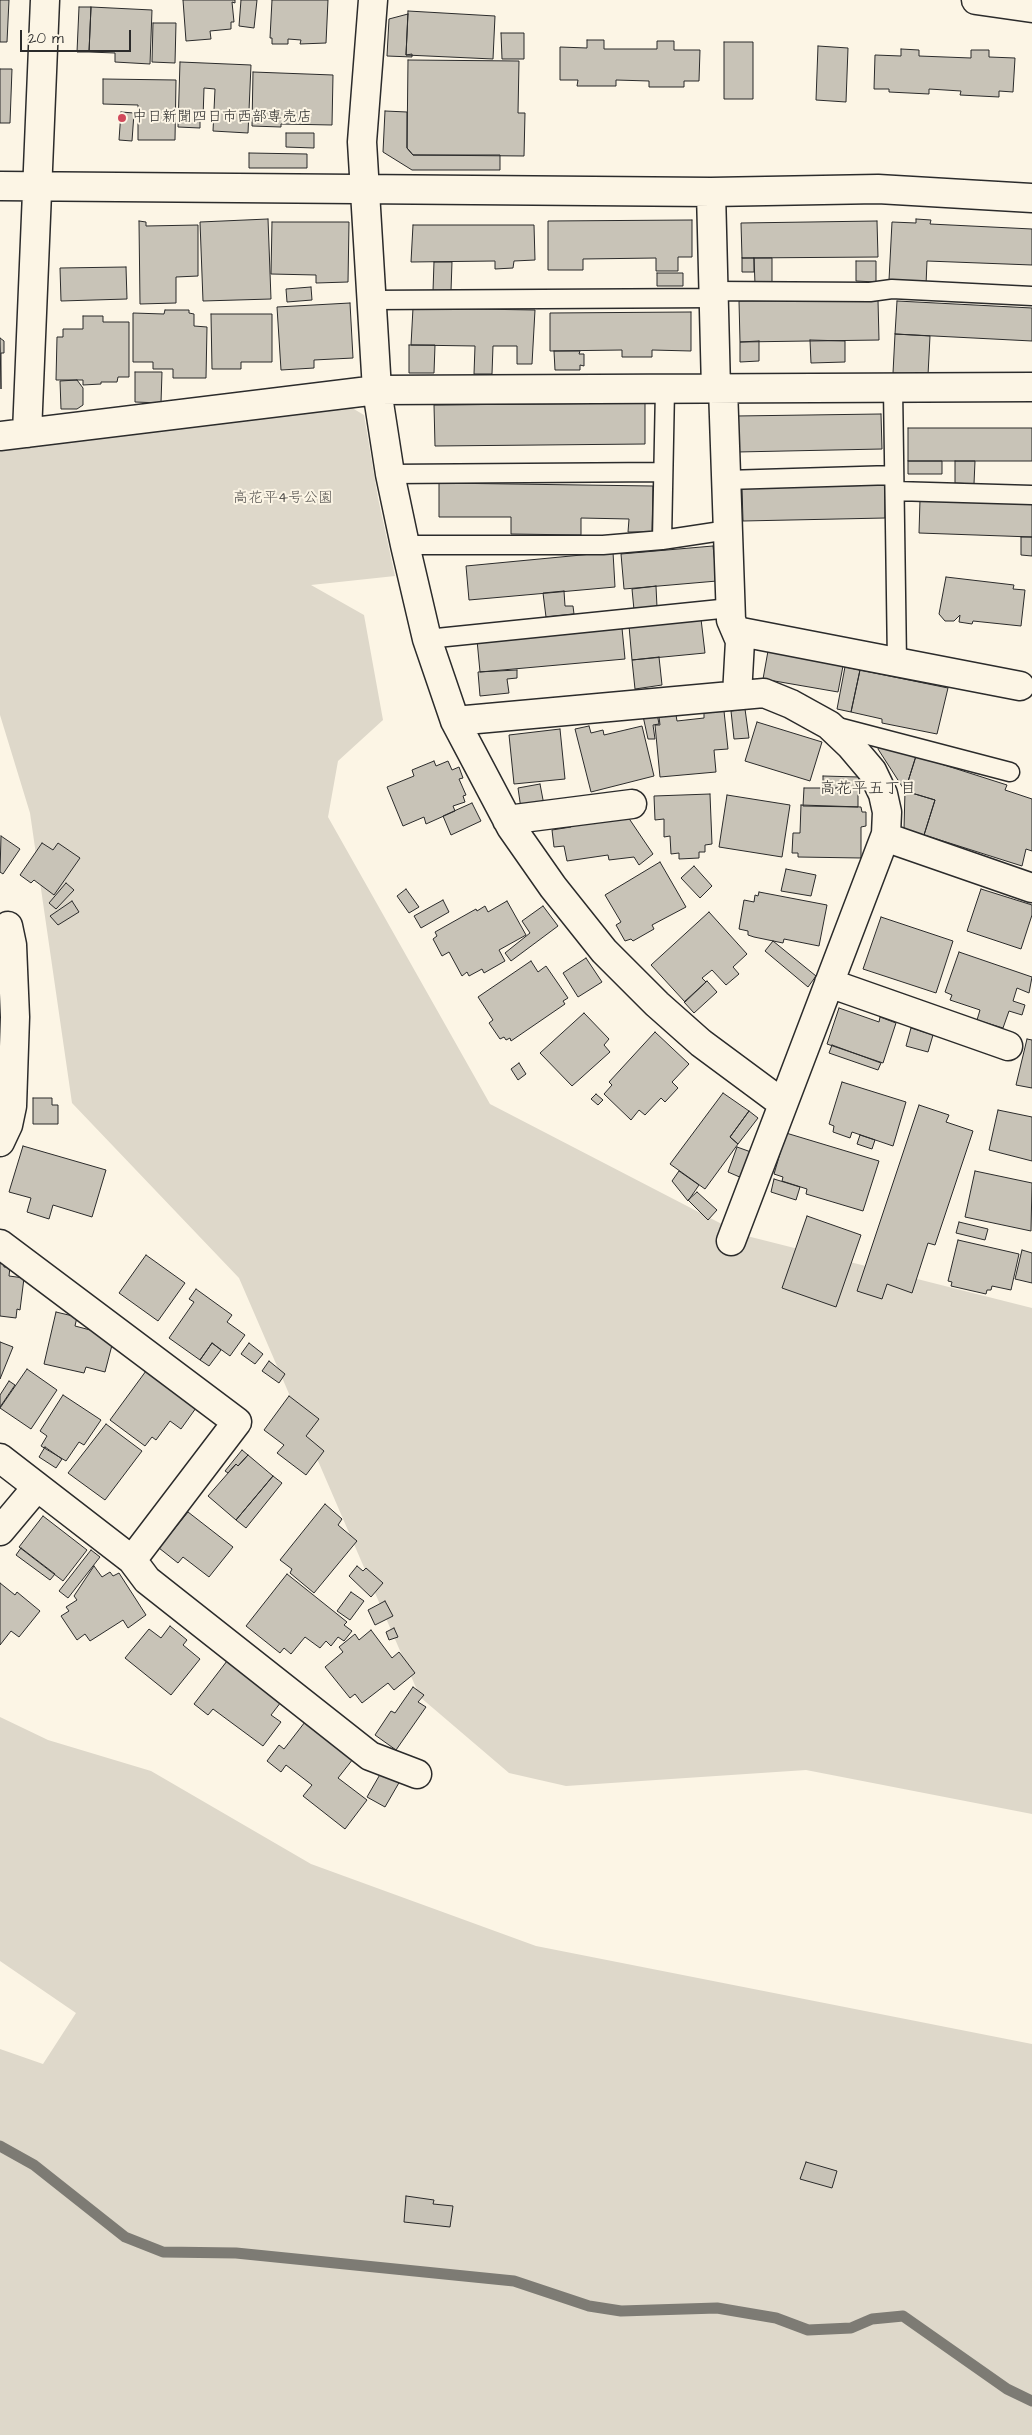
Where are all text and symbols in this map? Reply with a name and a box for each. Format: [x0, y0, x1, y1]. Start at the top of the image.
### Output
scale bar [22, 20, 134, 52]
text: 20 m [28, 28, 64, 49]
place label: 中日新聞四日市西部専売店 [132, 109, 312, 127]
marker: 中日新聞四日市西部専売店 [116, 112, 128, 124]
park label: 高花平4号公園 [233, 490, 333, 508]
district label: 高花平五丁目 [820, 780, 916, 800]

